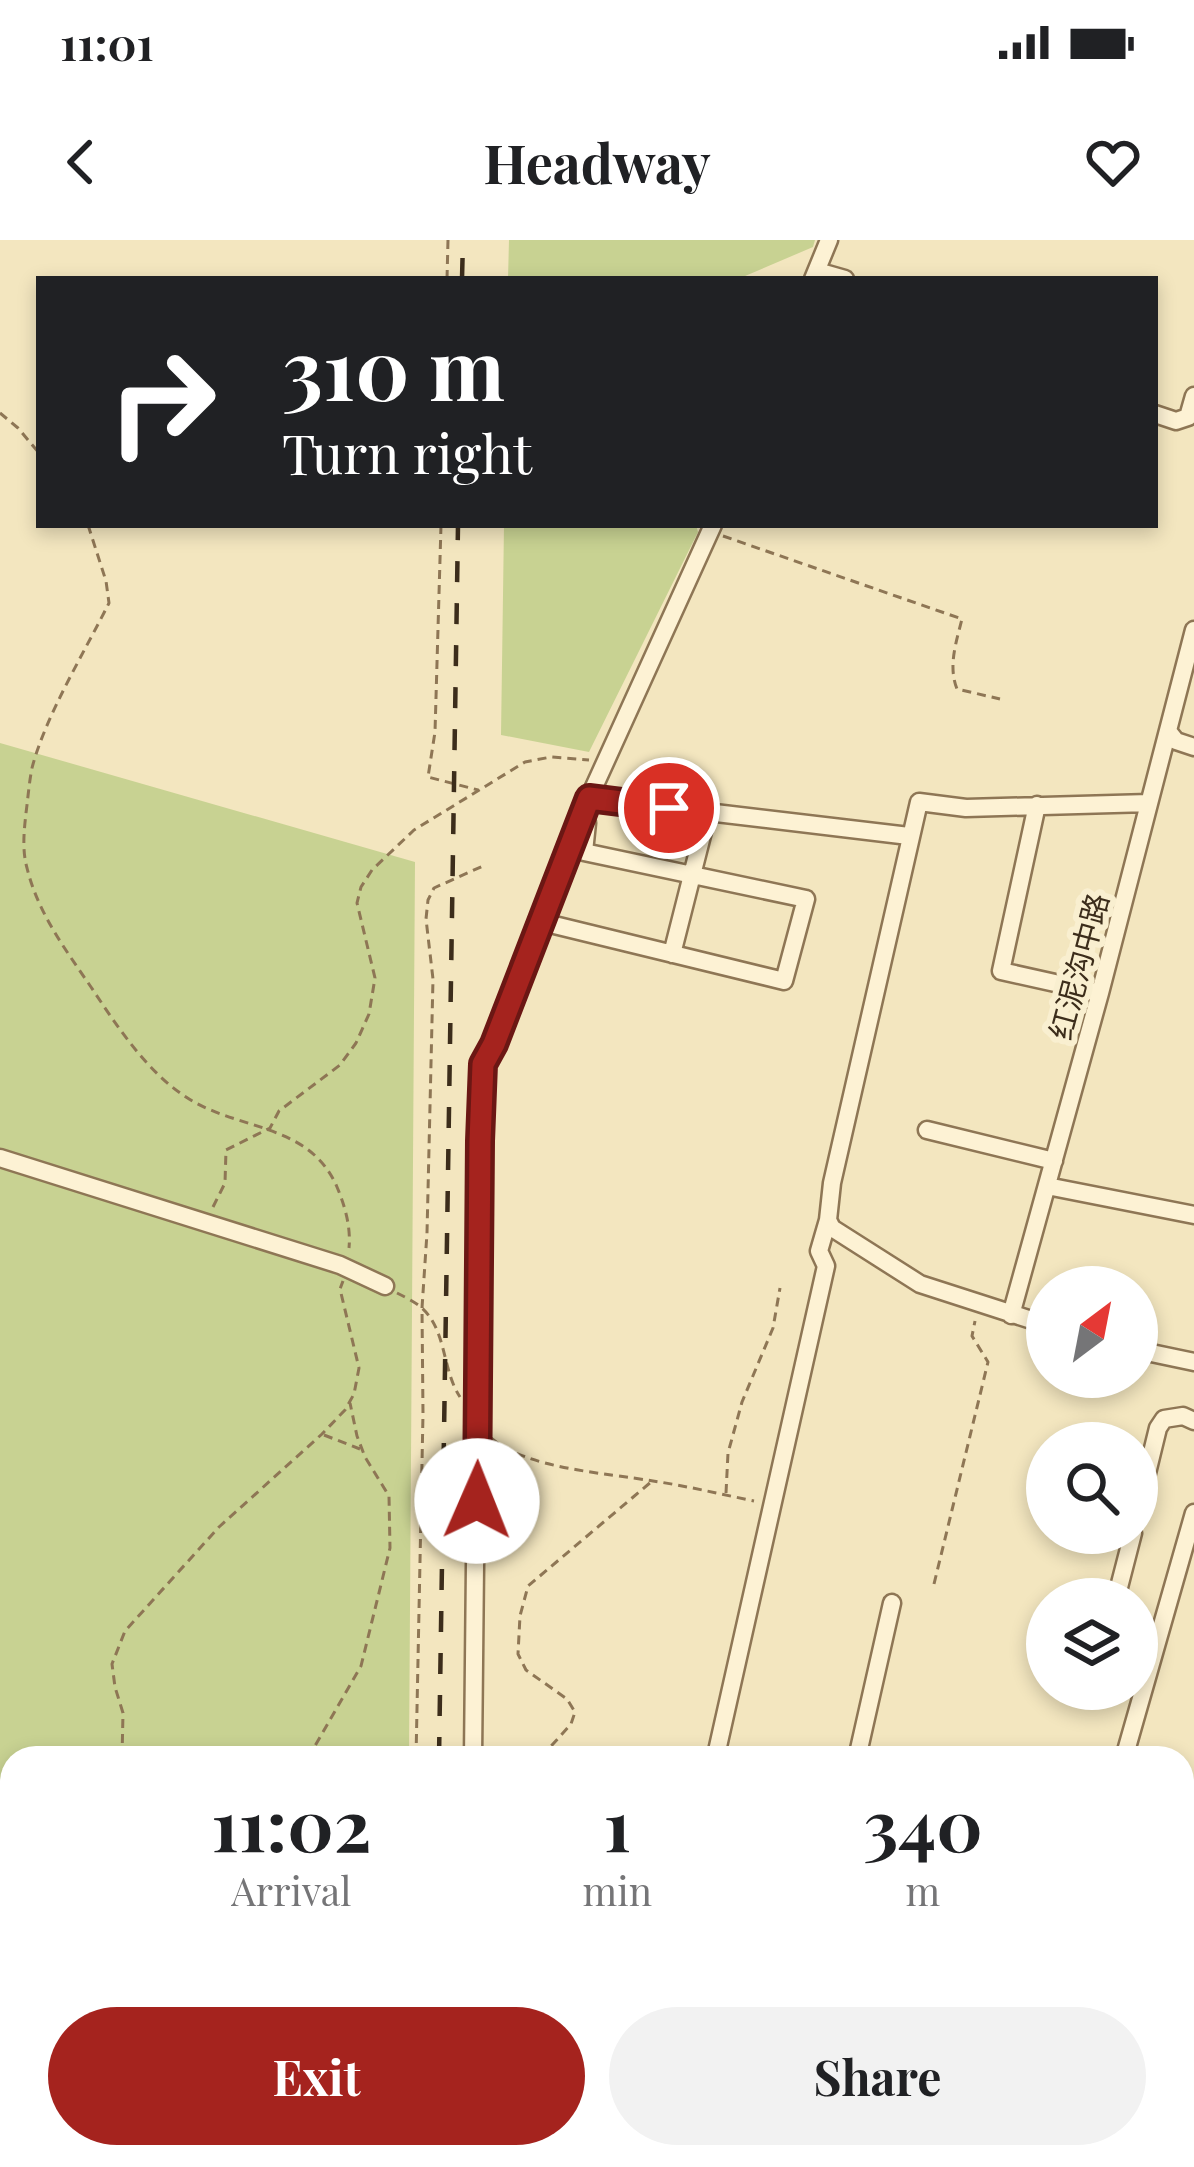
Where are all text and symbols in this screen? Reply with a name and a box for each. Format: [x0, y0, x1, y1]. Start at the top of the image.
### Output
text: 11:01 [60, 12, 154, 72]
text: Headway [483, 126, 711, 198]
icon: back [48, 129, 114, 195]
icon: heart [1080, 129, 1146, 195]
text: 310 m [282, 310, 505, 422]
icon: right [84, 324, 240, 480]
text: Turn right [282, 417, 532, 489]
pin [618, 757, 720, 859]
icon: arrive [636, 775, 702, 841]
street label: 红泥沟中路 [1039, 888, 1117, 1044]
north arrow [1026, 1266, 1158, 1398]
map controls [1026, 1266, 1158, 1710]
button: search [1026, 1422, 1158, 1554]
position arrow [414, 1438, 540, 1564]
button: layers [1026, 1578, 1158, 1710]
text: 11:02 [211, 1774, 371, 1870]
text: 1 [603, 1774, 631, 1870]
text: 340 [863, 1774, 983, 1870]
text: Arrival [231, 1864, 351, 1916]
text: min [583, 1864, 652, 1916]
text: m [906, 1864, 940, 1916]
button: Exit [48, 2007, 585, 2145]
button: Share [609, 2007, 1146, 2145]

